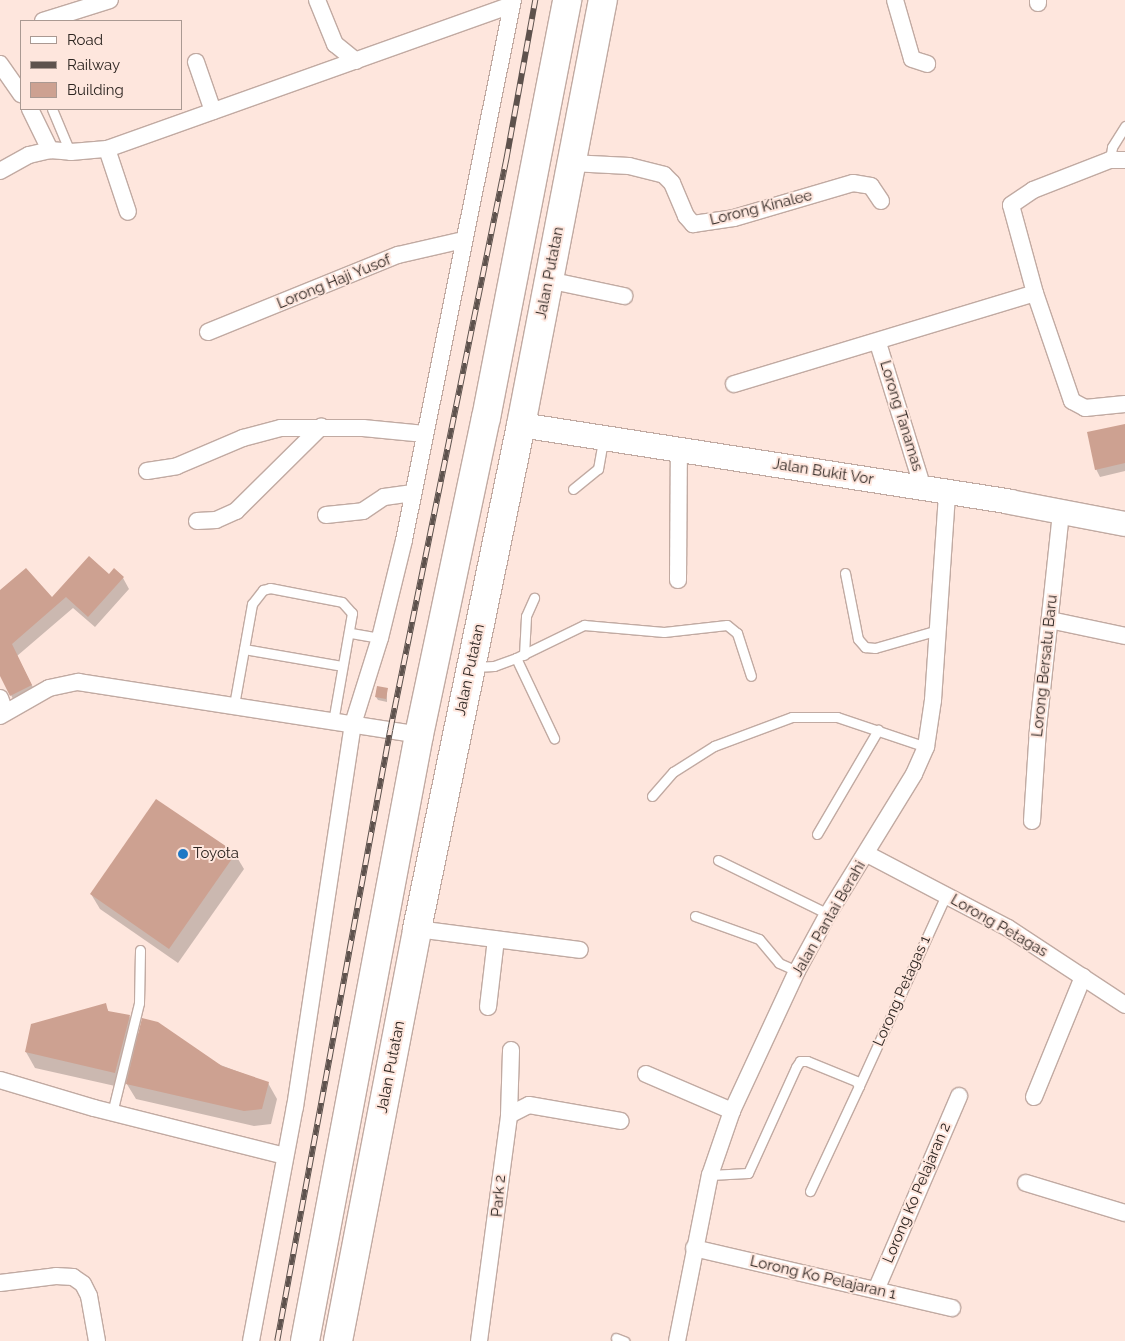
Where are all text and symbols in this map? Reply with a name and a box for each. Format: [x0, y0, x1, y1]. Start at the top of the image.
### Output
legend [20, 20, 182, 110]
text: Road [67, 31, 103, 49]
text: Railway [67, 56, 120, 74]
text: Building [67, 81, 124, 99]
street label: Lorong Kinalee [708, 187, 814, 229]
street label: Jalan Putatan [532, 225, 568, 321]
street label: Lorong Haji Yusof [274, 251, 394, 313]
street label: Lorong Tanamas [876, 358, 926, 474]
street label: Jalan Bukit Vor [771, 455, 875, 489]
street label: Lorong Bersatu Baru [1029, 594, 1061, 738]
street label: Jalan Putatan [451, 622, 489, 718]
place label: Toyota [193, 845, 239, 863]
marker: Toyota [177, 848, 189, 860]
street label: Jalan Pantai Berahi [789, 858, 869, 980]
street label: Lorong Petagas [947, 891, 1051, 961]
street label: Lorong Petagas 1 [870, 933, 934, 1049]
street label: Jalan Putatan [373, 1019, 409, 1115]
street label: Lorong Ko Pelajaran 2 [879, 1120, 955, 1266]
street label: Park 2 [488, 1174, 510, 1218]
street label: Lorong Ko Pelajaran 1 [748, 1252, 898, 1304]

